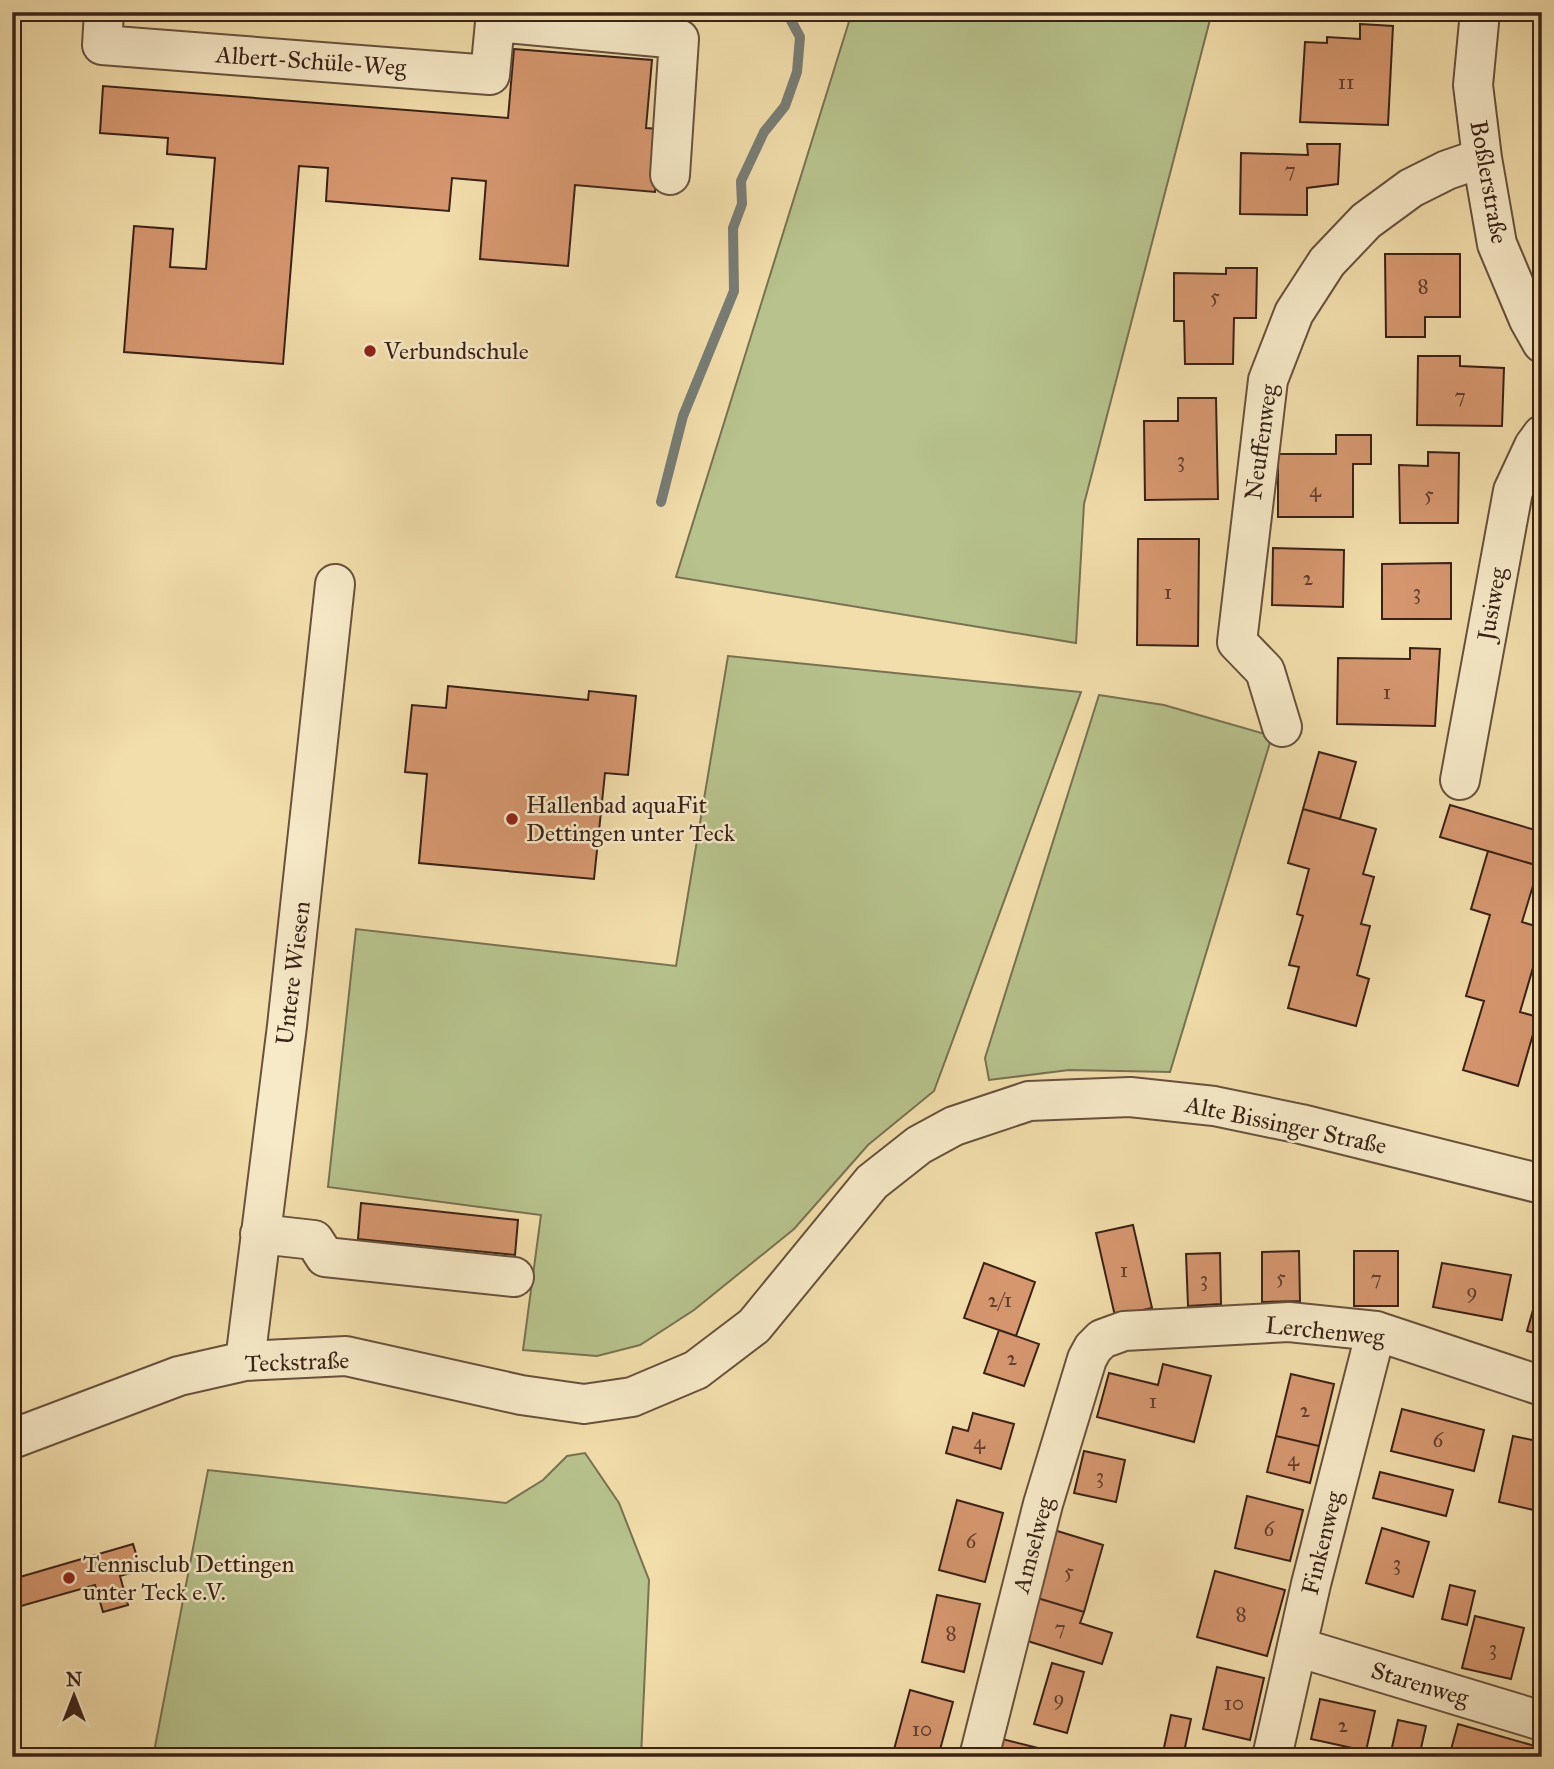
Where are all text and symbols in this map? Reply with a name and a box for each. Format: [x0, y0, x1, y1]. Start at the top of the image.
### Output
street label: Albert-Schüle-Weg [214, 39, 408, 83]
house number: 11 [1338, 69, 1354, 95]
street label: Boßlerstraße [1463, 118, 1515, 246]
house number: 7 [1284, 157, 1296, 183]
house number: 8 [1417, 273, 1429, 299]
house number: 5 [1210, 283, 1220, 309]
place label: Verbundschule [383, 336, 529, 366]
marker: Verbundschule [362, 343, 378, 359]
street label: Neuffenweg [1238, 381, 1284, 502]
house number: 7 [1454, 383, 1466, 409]
house number: 3 [1177, 447, 1185, 473]
house number: 4 [1309, 477, 1322, 503]
house number: 5 [1424, 481, 1434, 507]
street label: Jusiweg [1470, 564, 1513, 646]
house number: 2 [1303, 565, 1314, 591]
house number: 1 [1164, 579, 1172, 605]
house number: 3 [1413, 579, 1421, 605]
house number: 1 [1383, 679, 1391, 705]
place label: Hallenbad aquaFit Dettingen unter Teck [526, 790, 736, 848]
marker: Hallenbad aquaFit Dettingen unter Teck [504, 811, 520, 827]
street label: Untere Wiesen [269, 899, 317, 1047]
street label: Alte Bissinger Straße [1182, 1089, 1389, 1161]
house number: 1 [1120, 1257, 1128, 1283]
house number: 5 [1276, 1264, 1286, 1290]
house number: 7 [1370, 1265, 1382, 1291]
house number: 3 [1200, 1266, 1208, 1292]
house number: 9 [1466, 1278, 1478, 1304]
house number: 2/1 [988, 1287, 1012, 1313]
street label: Lerchenweg [1264, 1310, 1387, 1352]
street label: Teckstraße [244, 1345, 350, 1379]
house number: 2 [1007, 1345, 1018, 1371]
house number: 1 [1149, 1388, 1157, 1414]
house number: 2 [1300, 1397, 1311, 1423]
house number: 6 [1433, 1427, 1445, 1453]
house number: 4 [973, 1429, 986, 1455]
house number: 4 [1287, 1446, 1300, 1472]
house number: 3 [1096, 1463, 1104, 1489]
street label: Finkenweg [1295, 1487, 1350, 1598]
street label: Amselweg [1006, 1493, 1060, 1597]
house number: 6 [1264, 1516, 1276, 1542]
house number: 6 [966, 1528, 978, 1554]
place label: Tennisclub Dettingen unter Teck e.V. [83, 1549, 295, 1607]
house number: 3 [1393, 1550, 1401, 1576]
house number: 5 [1064, 1558, 1074, 1584]
marker: Tennisclub Dettingen unter Teck e.V. [61, 1570, 77, 1586]
house number: 8 [1235, 1601, 1247, 1627]
house number: 7 [1054, 1615, 1066, 1641]
house number: 8 [945, 1620, 957, 1646]
house number: 3 [1489, 1635, 1497, 1661]
street label: Starenweg [1367, 1655, 1473, 1713]
north arrow [38, 1660, 108, 1730]
text: N [66, 1668, 82, 1691]
house number: 9 [1053, 1685, 1065, 1711]
house number: 10 [1224, 1690, 1244, 1716]
house number: 2 [1338, 1712, 1349, 1738]
house number: 10 [912, 1716, 932, 1742]

